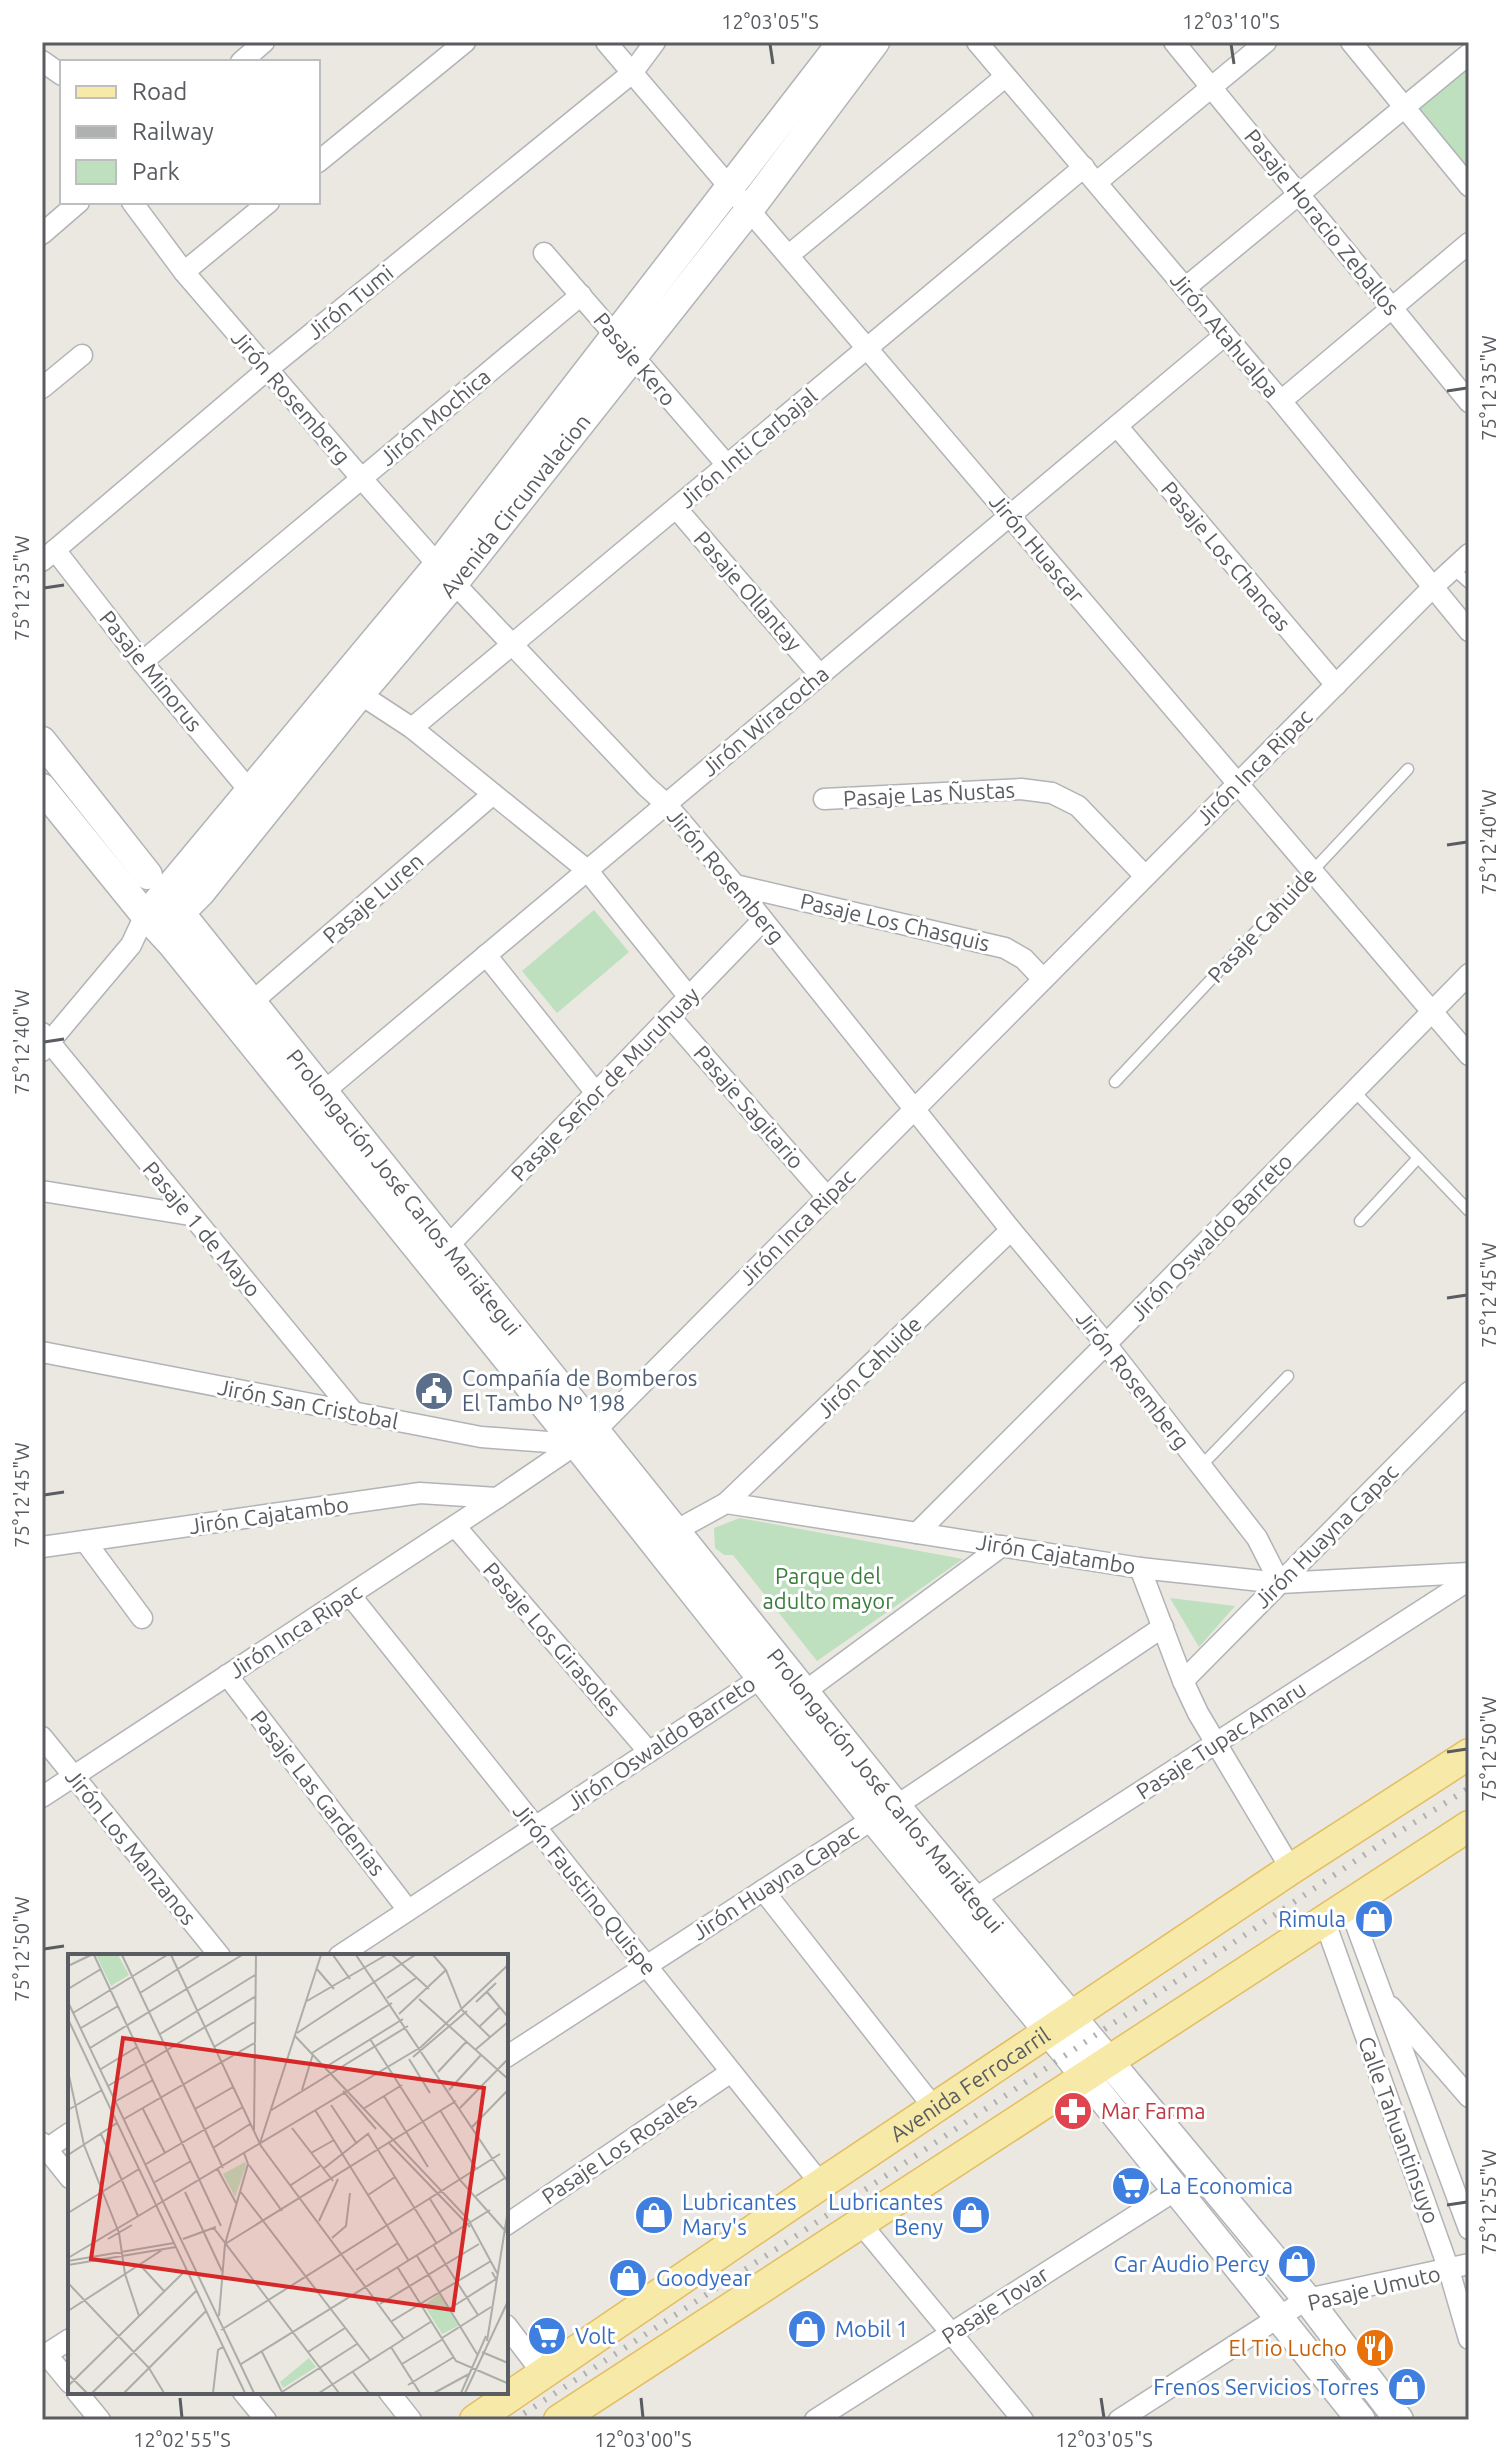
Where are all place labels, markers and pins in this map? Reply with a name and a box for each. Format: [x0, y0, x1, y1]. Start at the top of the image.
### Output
place label: Compañía de Bomberos El Tambo Nº 198 [462, 1365, 697, 1415]
public building icon: Compañía de Bomberos El Tambo Nº 198 [413, 1370, 455, 1412]
shop icon: Rimula [1353, 1898, 1395, 1940]
place label: Rimula [1278, 1906, 1346, 1931]
pharmacy icon: Mar Farma [1052, 2090, 1094, 2132]
place label: Mar Farma [1101, 2098, 1205, 2123]
supermarket icon: La Economica [1110, 2165, 1152, 2207]
place label: La Economica [1159, 2173, 1293, 2198]
place label: Lubricantes Mary's [682, 2189, 797, 2239]
place label: Lubricantes Beny [828, 2189, 943, 2239]
shop icon: Lubricantes Mary's [633, 2194, 675, 2236]
shop icon: Lubricantes Beny [950, 2194, 992, 2236]
shop icon: Car Audio Percy [1276, 2243, 1318, 2285]
place label: Car Audio Percy [1114, 2251, 1269, 2276]
shop icon: Goodyear [607, 2257, 649, 2299]
place label: Goodyear [656, 2265, 752, 2290]
shop icon: Mobil 1 [786, 2308, 828, 2350]
supermarket icon: Volt [526, 2315, 568, 2357]
place label: Mobil 1 [835, 2316, 908, 2341]
place label: Volt [575, 2323, 616, 2348]
restaurant icon: El Tio Lucho [1354, 2327, 1396, 2369]
place label: El Tio Lucho [1228, 2335, 1347, 2360]
shop icon: Frenos Servicios Torres [1386, 2366, 1428, 2408]
place label: Frenos Servicios Torres [1153, 2374, 1379, 2399]

